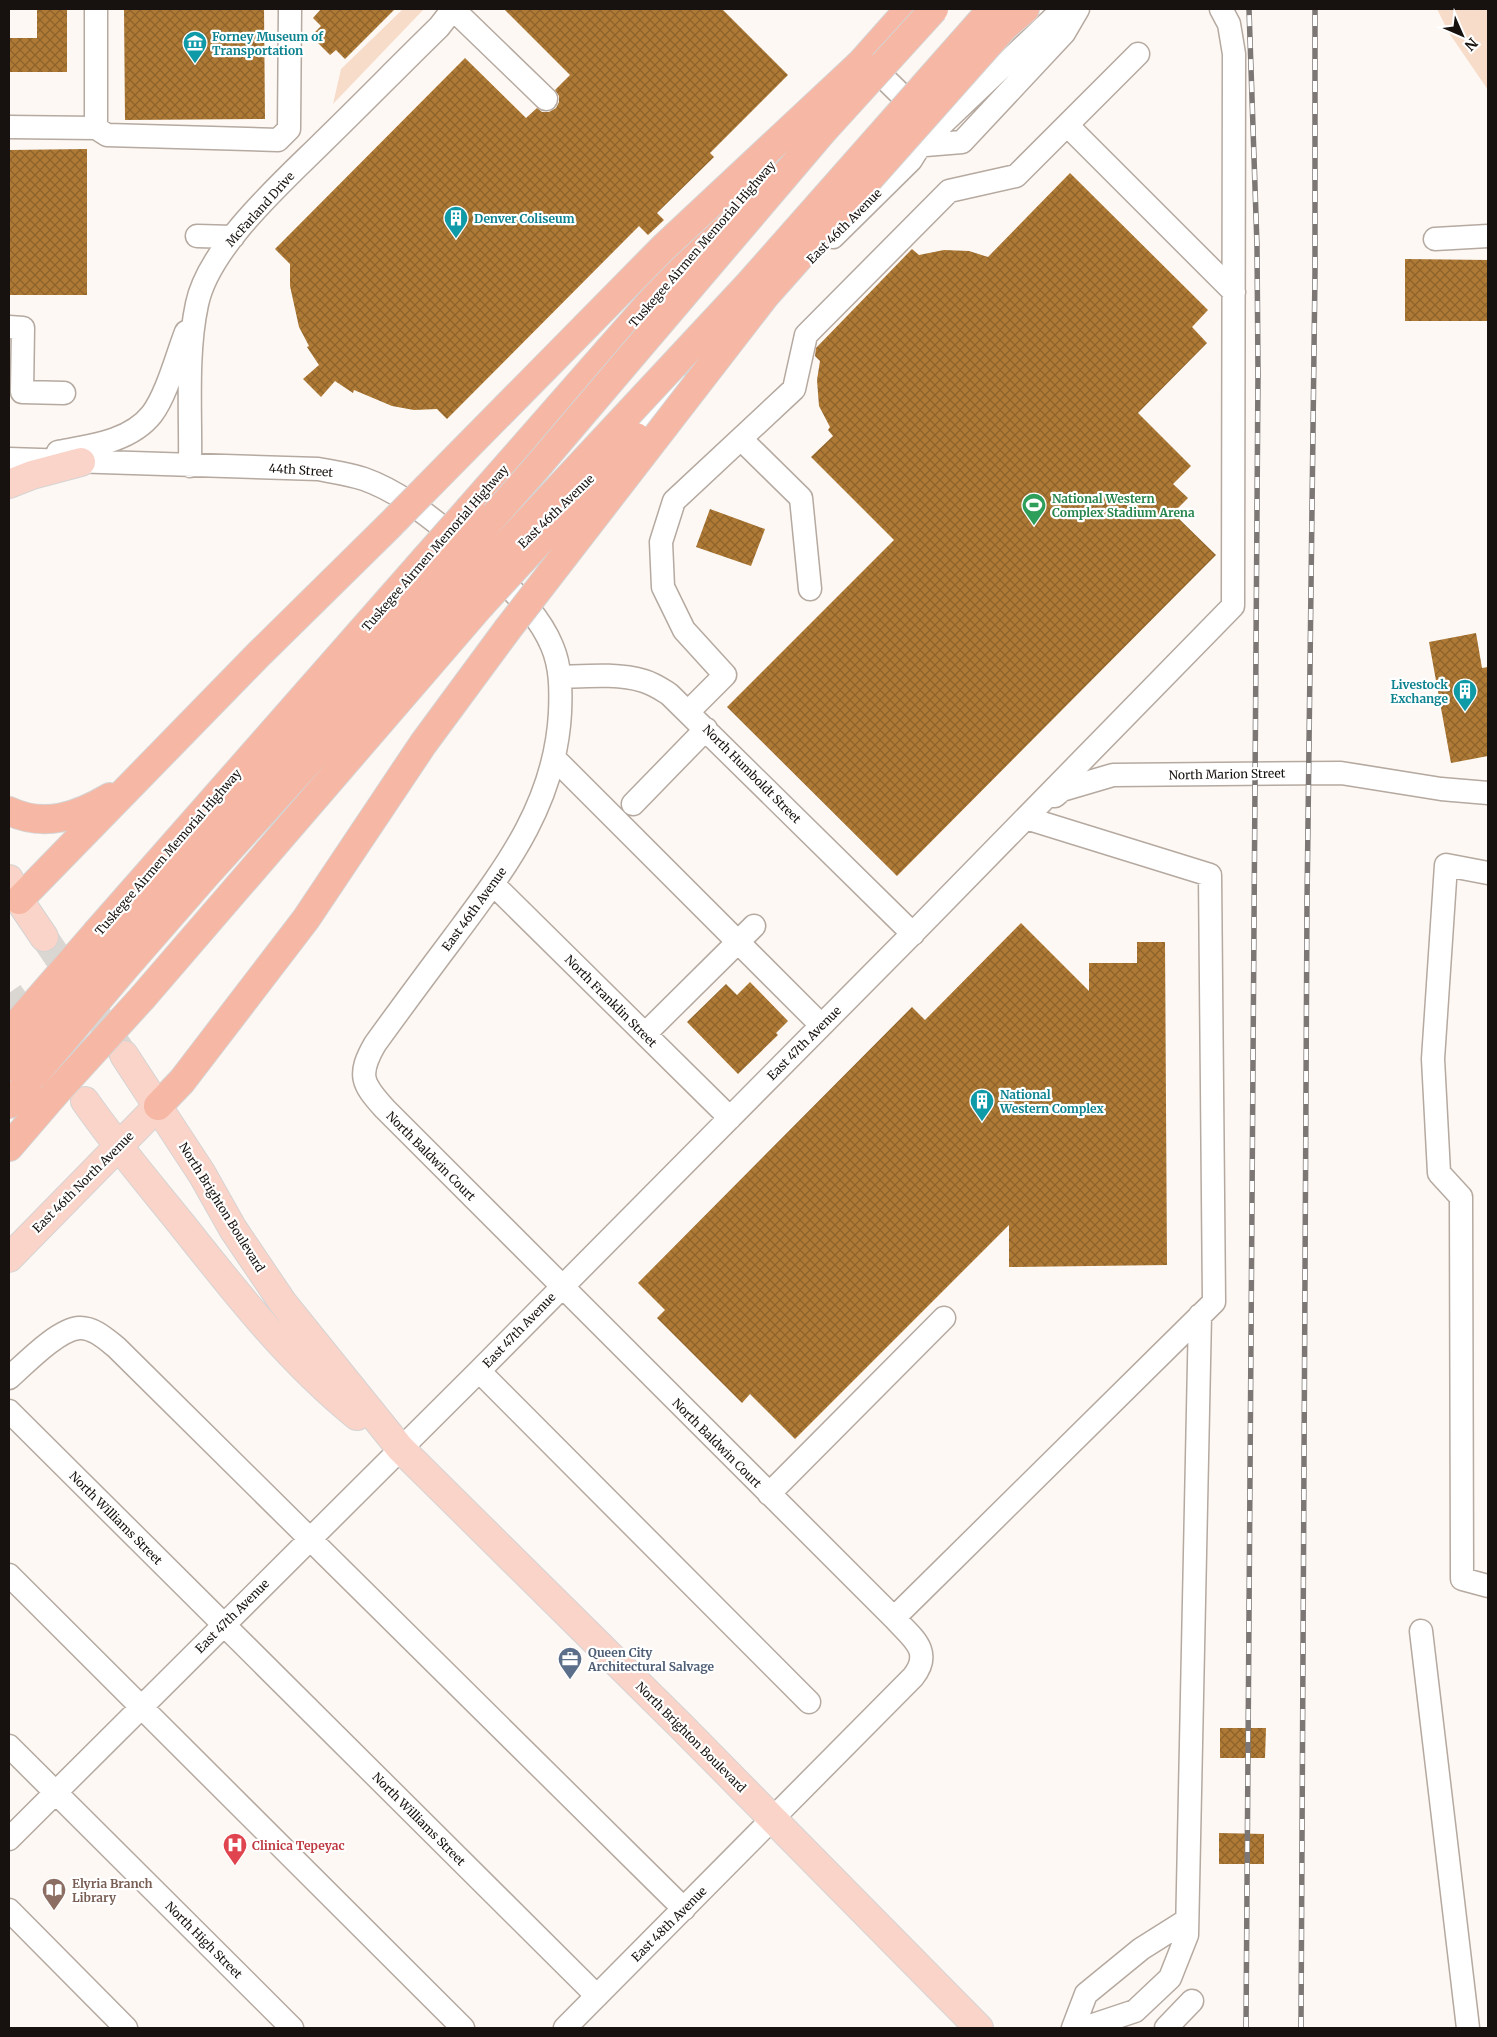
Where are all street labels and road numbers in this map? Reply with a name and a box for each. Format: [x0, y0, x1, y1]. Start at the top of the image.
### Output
street label: Tuskegee Airmen Memorial Highway [626, 158, 778, 330]
street label: McFarland Drive [223, 169, 297, 249]
street label: East 46th Avenue [803, 185, 885, 267]
street label: 44th Street [268, 460, 334, 480]
street label: Tuskegee Airmen Memorial Highway [359, 462, 511, 634]
street label: East 46th Avenue [515, 471, 597, 551]
street label: North Humboldt Street [700, 722, 804, 826]
street label: North Marion Street [1169, 765, 1286, 783]
street label: Tuskegee Airmen Memorial Highway [92, 766, 244, 938]
street label: East 46th Avenue [439, 864, 509, 954]
street label: North Franklin Street [562, 952, 660, 1050]
street label: East 47th Avenue [764, 1003, 844, 1083]
street label: North Baldwin Court [383, 1108, 479, 1204]
street label: East 46th North Avenue [29, 1128, 137, 1236]
street label: North Brighton Boulevard [176, 1140, 268, 1274]
street label: East 47th Avenue [479, 1289, 559, 1371]
street label: North Baldwin Court [669, 1395, 765, 1491]
street label: North Williams Street [66, 1468, 166, 1568]
street label: East 47th Avenue [192, 1576, 272, 1656]
street label: North Brighton Boulevard [633, 1679, 749, 1795]
street label: North Williams Street [369, 1769, 469, 1869]
street label: East 48th Avenue [628, 1883, 710, 1965]
street label: North High Street [162, 1898, 246, 1982]

